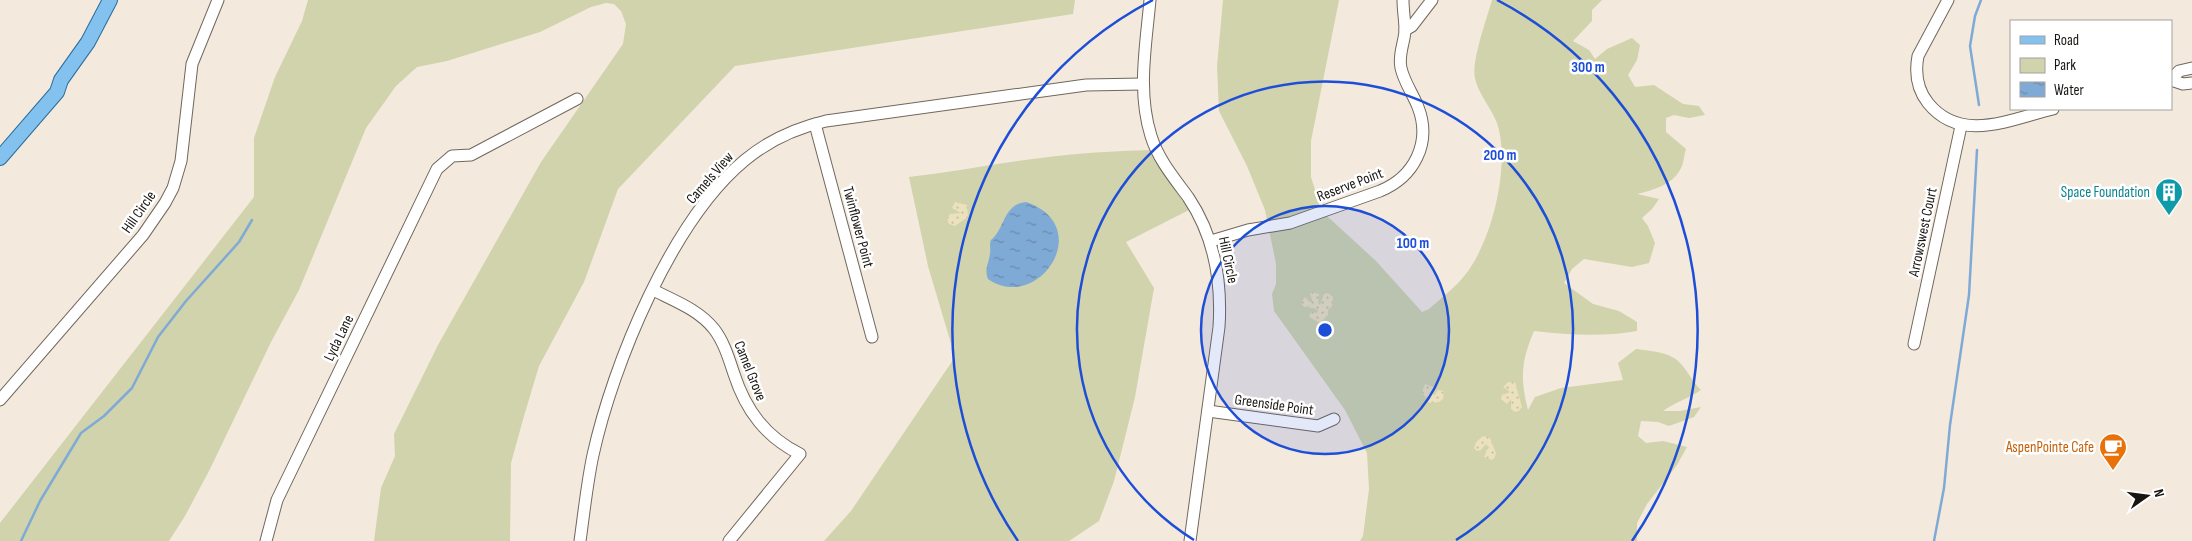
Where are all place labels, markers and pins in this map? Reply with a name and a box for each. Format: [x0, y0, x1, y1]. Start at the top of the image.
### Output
building icon: Space Foundation [2154, 177, 2184, 216]
place label: Space Foundation [2061, 183, 2150, 202]
centre of rings [1316, 321, 1334, 339]
cafe icon: AspenPointe Cafe [2098, 432, 2128, 471]
place label: AspenPointe Cafe [2005, 438, 2094, 457]

